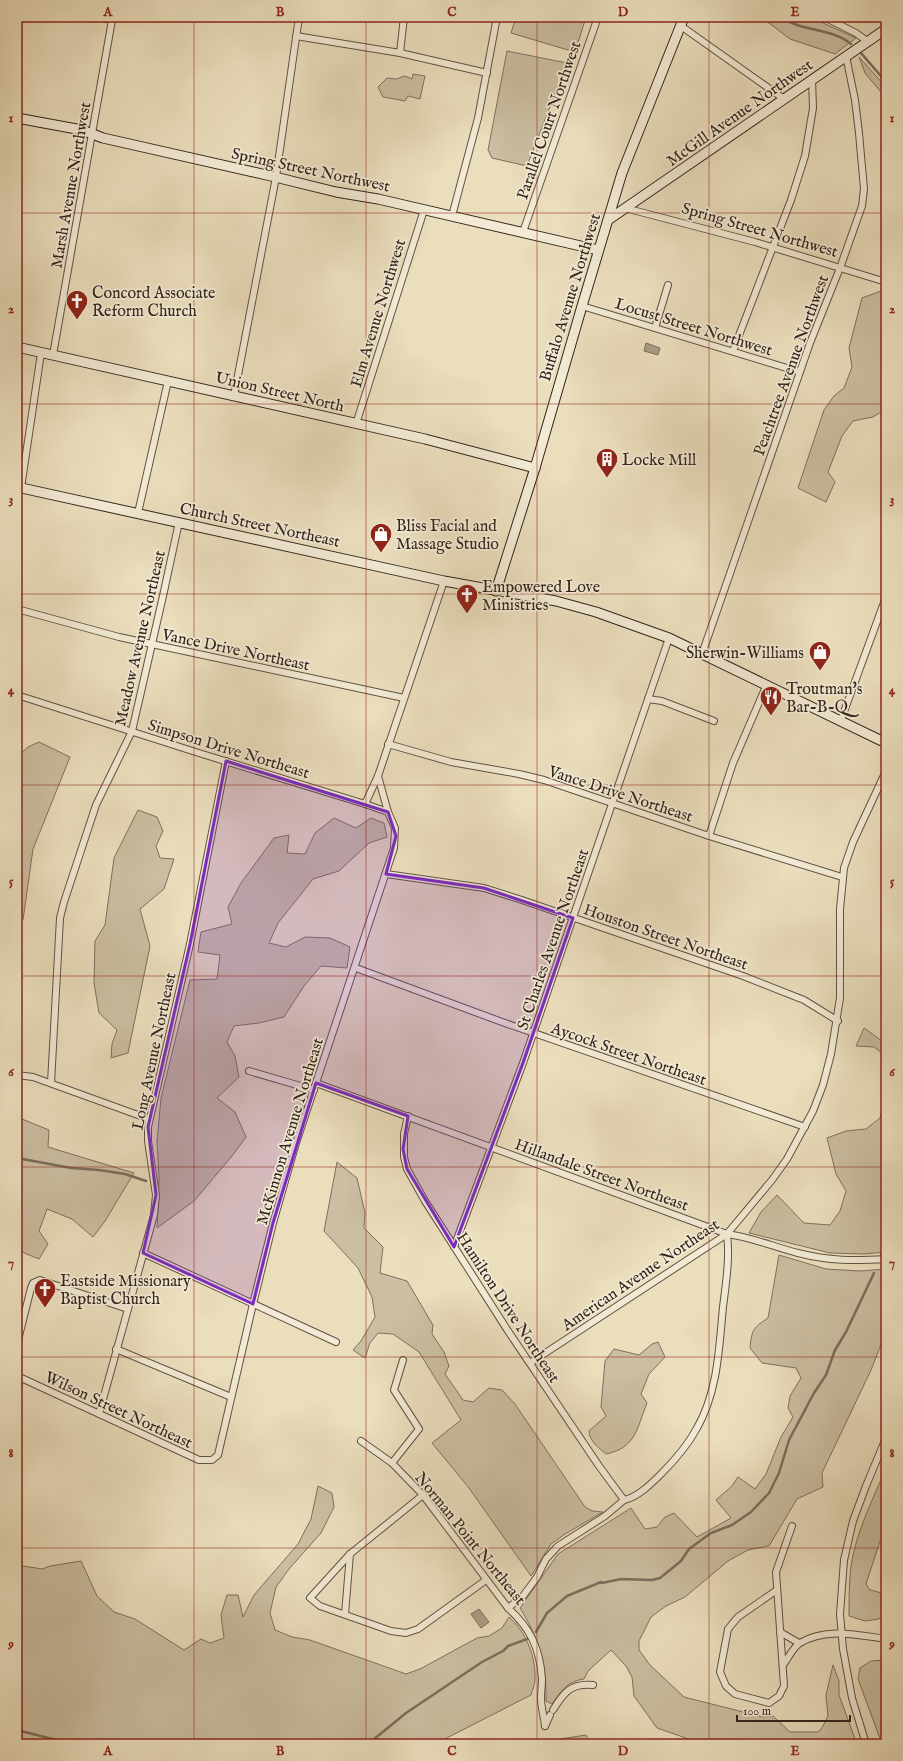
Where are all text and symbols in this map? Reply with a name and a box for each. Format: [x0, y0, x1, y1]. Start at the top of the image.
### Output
text: A [103, 4, 114, 21]
text: B [276, 4, 285, 21]
text: C [447, 4, 457, 21]
text: D [618, 4, 629, 21]
text: E [790, 4, 800, 21]
street label: Parallel Court Northwest [513, 38, 587, 203]
street label: McGill Avenue Northwest [663, 55, 818, 172]
street label: Marsh Avenue Northwest [48, 100, 97, 270]
text: 1 [9, 110, 14, 127]
text: 1 [890, 110, 895, 127]
street label: Spring Street Northwest [230, 144, 392, 198]
street label: Spring Street Northwest [679, 199, 840, 263]
street label: Buffalo Avenue Northwest [536, 211, 606, 384]
street label: Elm Avenue Northwest [347, 236, 411, 390]
street label: Peachtree Avenue Northwest [750, 272, 834, 459]
place label: Concord Associate Reform Church [92, 284, 215, 322]
church icon: Concord Associate Reform Church [64, 288, 90, 321]
street label: Locust Street Northwest [612, 294, 775, 362]
text: 2 [8, 301, 14, 318]
text: 2 [889, 301, 895, 318]
street label: Union Street North [213, 368, 346, 418]
building icon: Locke Mill [594, 446, 620, 479]
place label: Locke Mill [622, 451, 697, 471]
text: 3 [9, 491, 14, 508]
text: 3 [890, 491, 895, 508]
street label: Church Street Northeast [178, 499, 342, 553]
place label: Bliss Facial and Massage Studio [396, 517, 499, 555]
shop icon: Bliss Facial and Massage Studio [368, 521, 394, 554]
street label: Meadow Avenue Northeast [111, 548, 171, 728]
place label: Empowered Love Ministries [482, 578, 600, 616]
church icon: Empowered Love Ministries [454, 582, 480, 615]
street label: Vance Drive Northeast [159, 625, 312, 676]
shop icon: Sherwin-Williams [807, 639, 833, 672]
place label: Sherwin-Williams [686, 644, 804, 664]
place label: Troutman's Bar-B-Q [786, 680, 863, 718]
text: 4 [8, 682, 15, 699]
text: 4 [889, 682, 896, 699]
restaurant icon: Troutman's Bar-B-Q [758, 684, 784, 717]
street label: Simpson Drive Northeast [145, 716, 312, 784]
street label: Vance Drive Northeast [545, 762, 696, 828]
street label: St Charles Avenue Northeast [513, 846, 594, 1033]
text: 5 [9, 873, 14, 890]
text: 5 [890, 873, 895, 890]
street label: Houston Street Northeast [581, 900, 751, 976]
street label: Long Avenue Northeast [129, 970, 182, 1132]
street label: Aycock Street Northeast [547, 1019, 709, 1091]
street label: McKinnon Avenue Northeast [253, 1035, 329, 1228]
text: 6 [8, 1064, 14, 1081]
text: 6 [889, 1064, 895, 1081]
street label: Hillandale Street Northeast [512, 1135, 691, 1217]
street label: American Avenue Northeast [558, 1215, 724, 1336]
street label: Hamilton Drive Northeast [451, 1229, 564, 1388]
text: 7 [8, 1255, 14, 1272]
text: 7 [889, 1255, 895, 1272]
place label: Eastside Missionary Baptist Church [60, 1272, 191, 1310]
church icon: Eastside Missionary Baptist Church [32, 1276, 58, 1309]
street label: Wilson Street Northeast [41, 1368, 196, 1454]
text: 8 [8, 1445, 14, 1462]
text: 8 [889, 1445, 895, 1462]
street label: Norman Point Northeast [410, 1469, 530, 1610]
text: 9 [7, 1636, 14, 1653]
text: 9 [888, 1636, 895, 1653]
scale bar [737, 1697, 850, 1723]
text: 100 m [743, 1704, 771, 1719]
text: A [103, 1743, 114, 1760]
text: B [276, 1743, 285, 1760]
text: C [447, 1743, 457, 1760]
text: D [618, 1743, 629, 1760]
text: E [790, 1743, 800, 1760]

